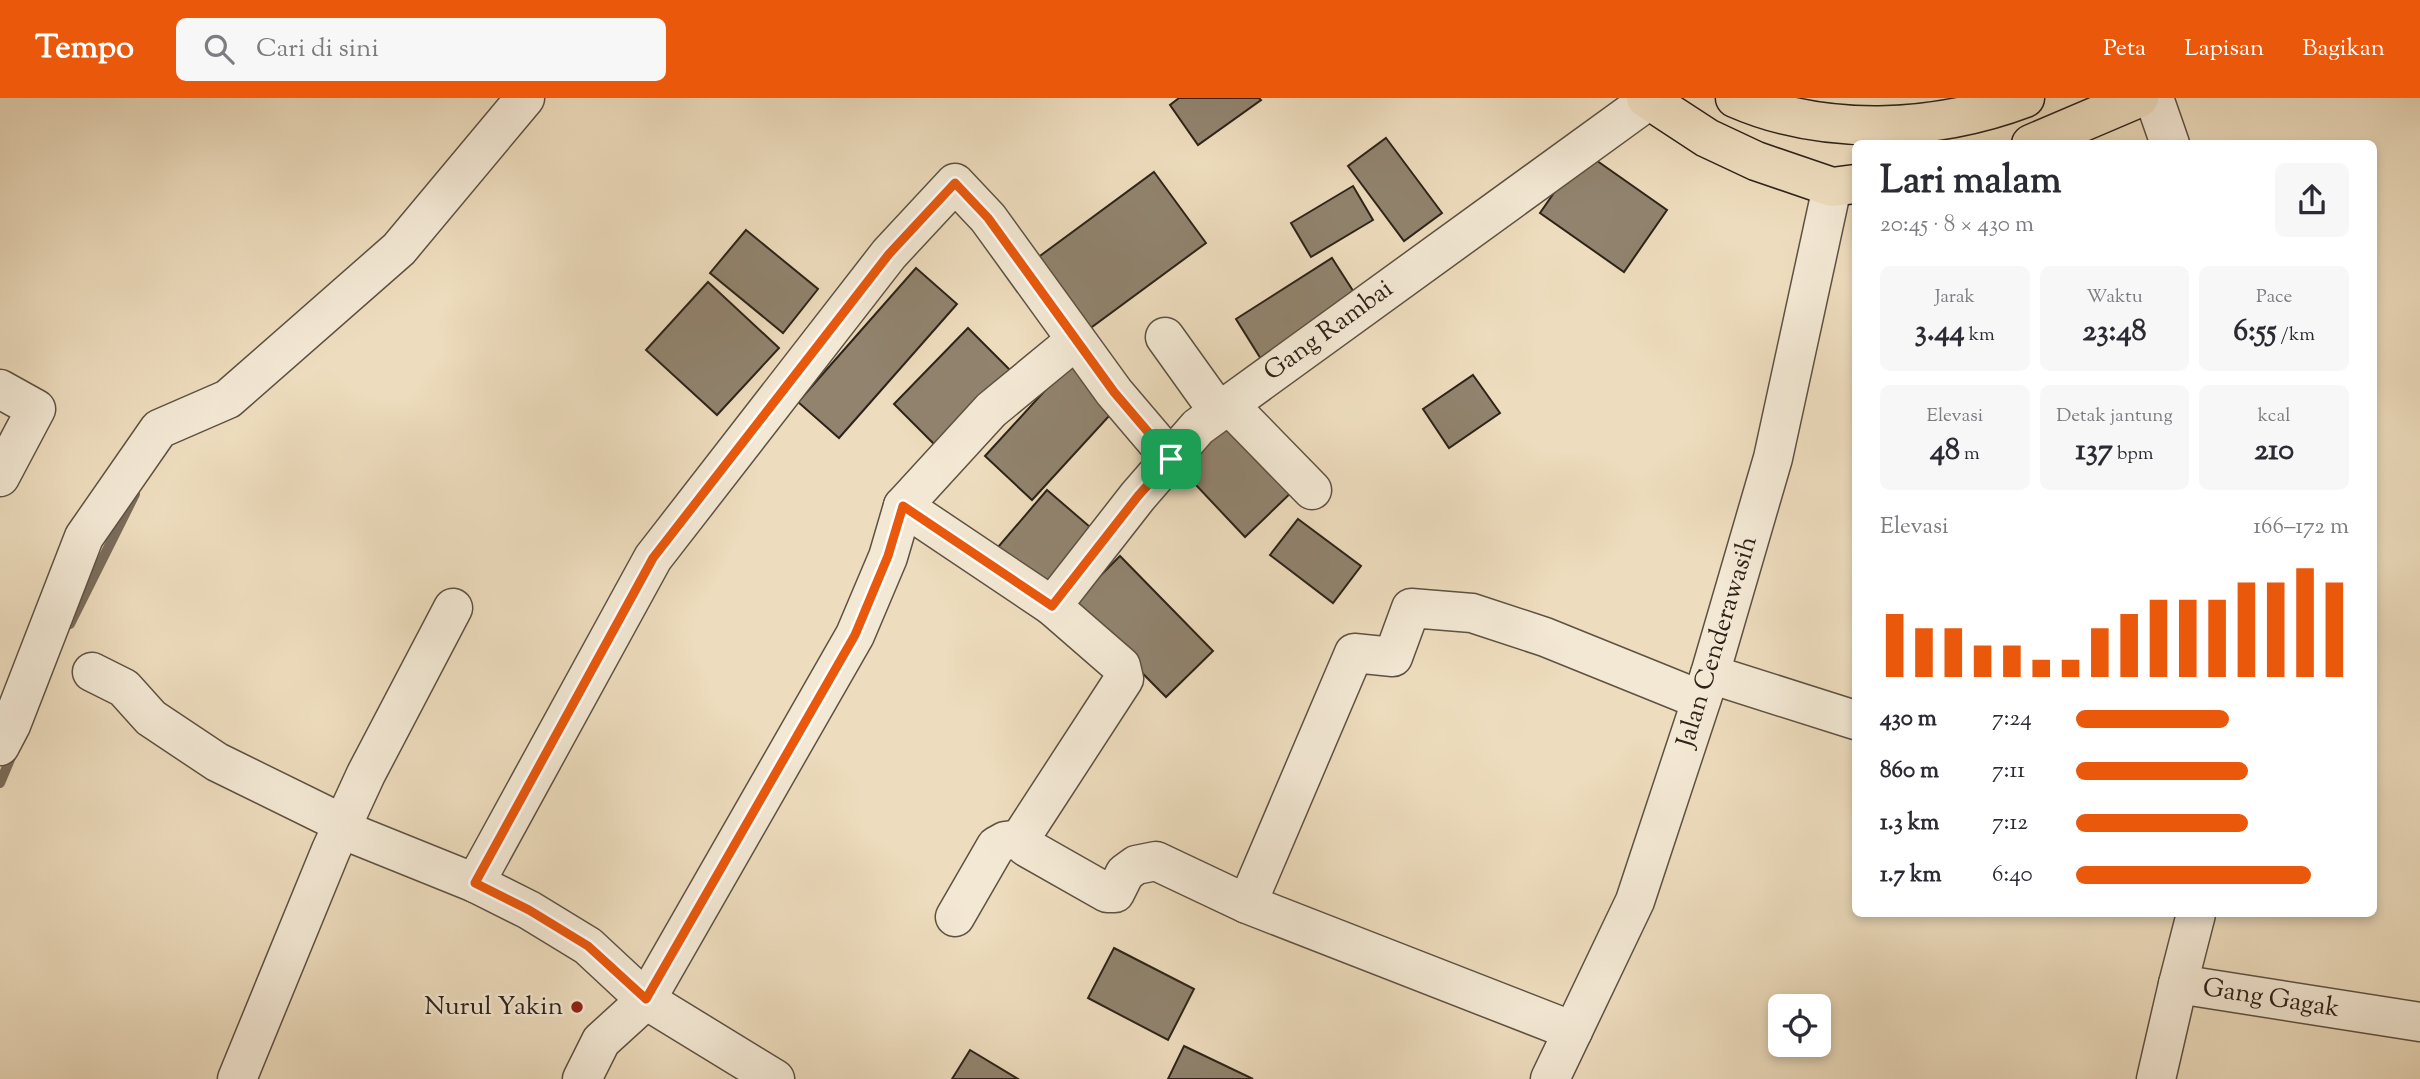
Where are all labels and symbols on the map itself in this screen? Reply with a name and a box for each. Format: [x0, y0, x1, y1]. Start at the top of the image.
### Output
street label: Gang Rambai [1257, 271, 1401, 391]
pin [1141, 429, 1201, 489]
street label: Jalan Cenderawasih [1668, 532, 1768, 754]
street label: Gang Gagak [2200, 970, 2342, 1028]
place label: Nurul Yakin [424, 989, 563, 1026]
marker: Nurul Yakin [569, 999, 585, 1015]

